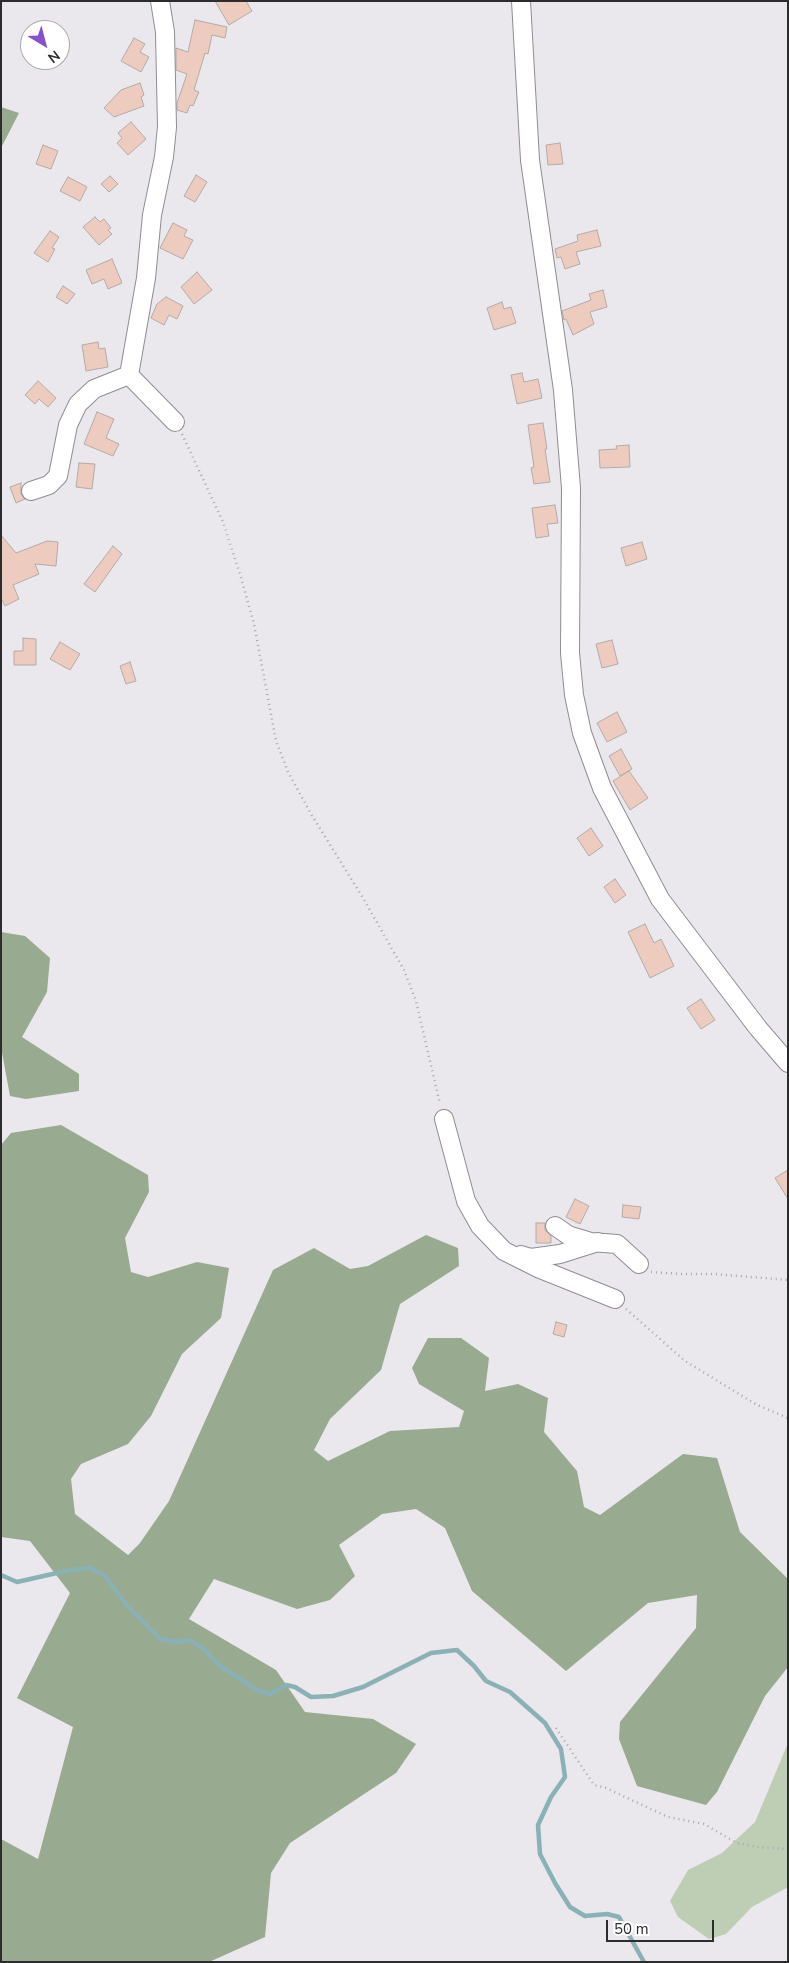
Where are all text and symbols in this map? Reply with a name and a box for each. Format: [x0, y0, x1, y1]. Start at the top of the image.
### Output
north arrow [20, 20, 70, 70]
text: N [44, 46, 64, 67]
scale bar [609, 1910, 716, 1942]
text: 50 m [614, 1919, 649, 1939]

